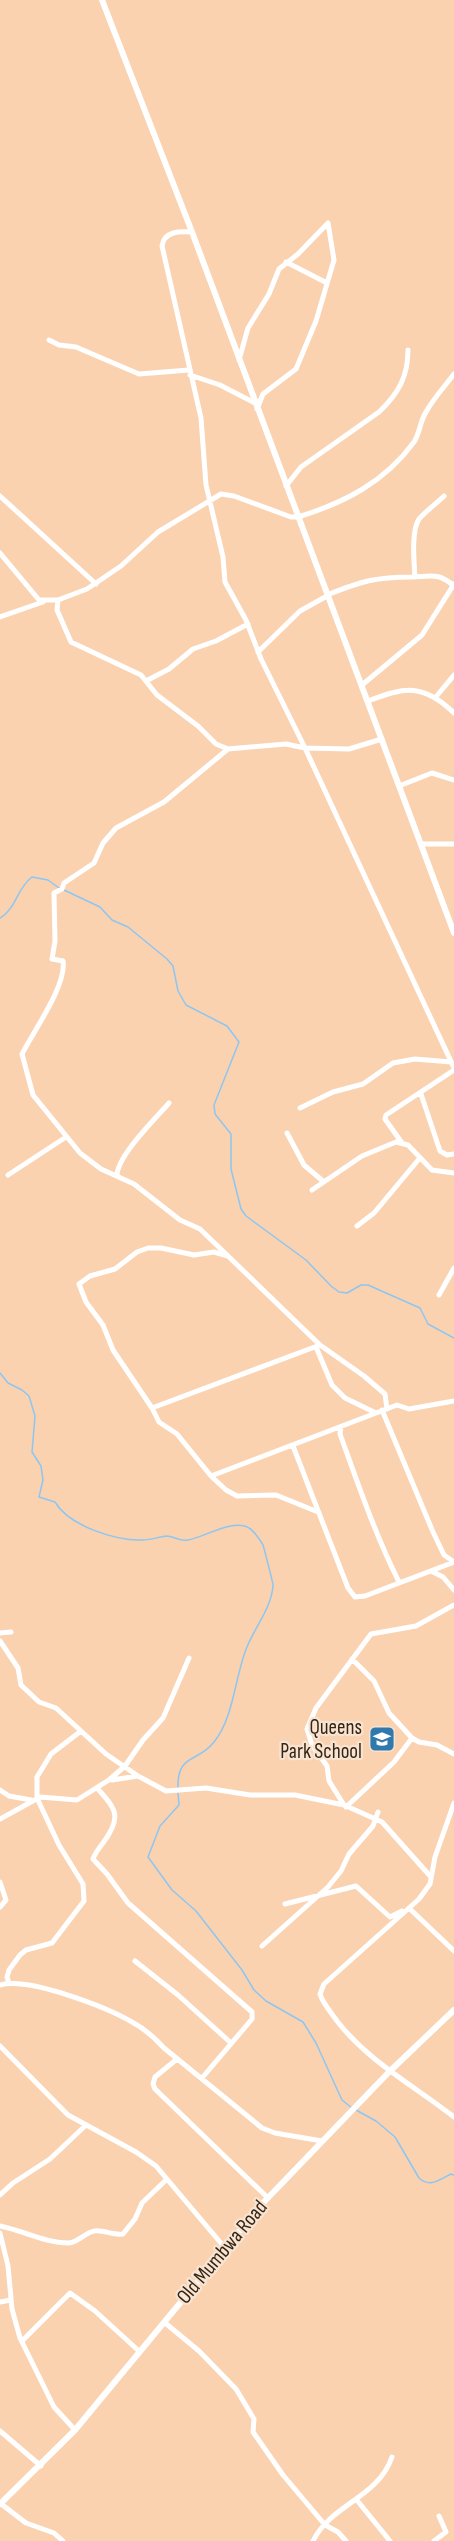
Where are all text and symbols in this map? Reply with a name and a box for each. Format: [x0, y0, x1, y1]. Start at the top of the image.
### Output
place label: Queens Park School [280, 1715, 362, 1764]
school or university icon: Queens Park School [367, 1724, 397, 1754]
street label: Old Mumbwa Road [171, 2195, 273, 2309]

